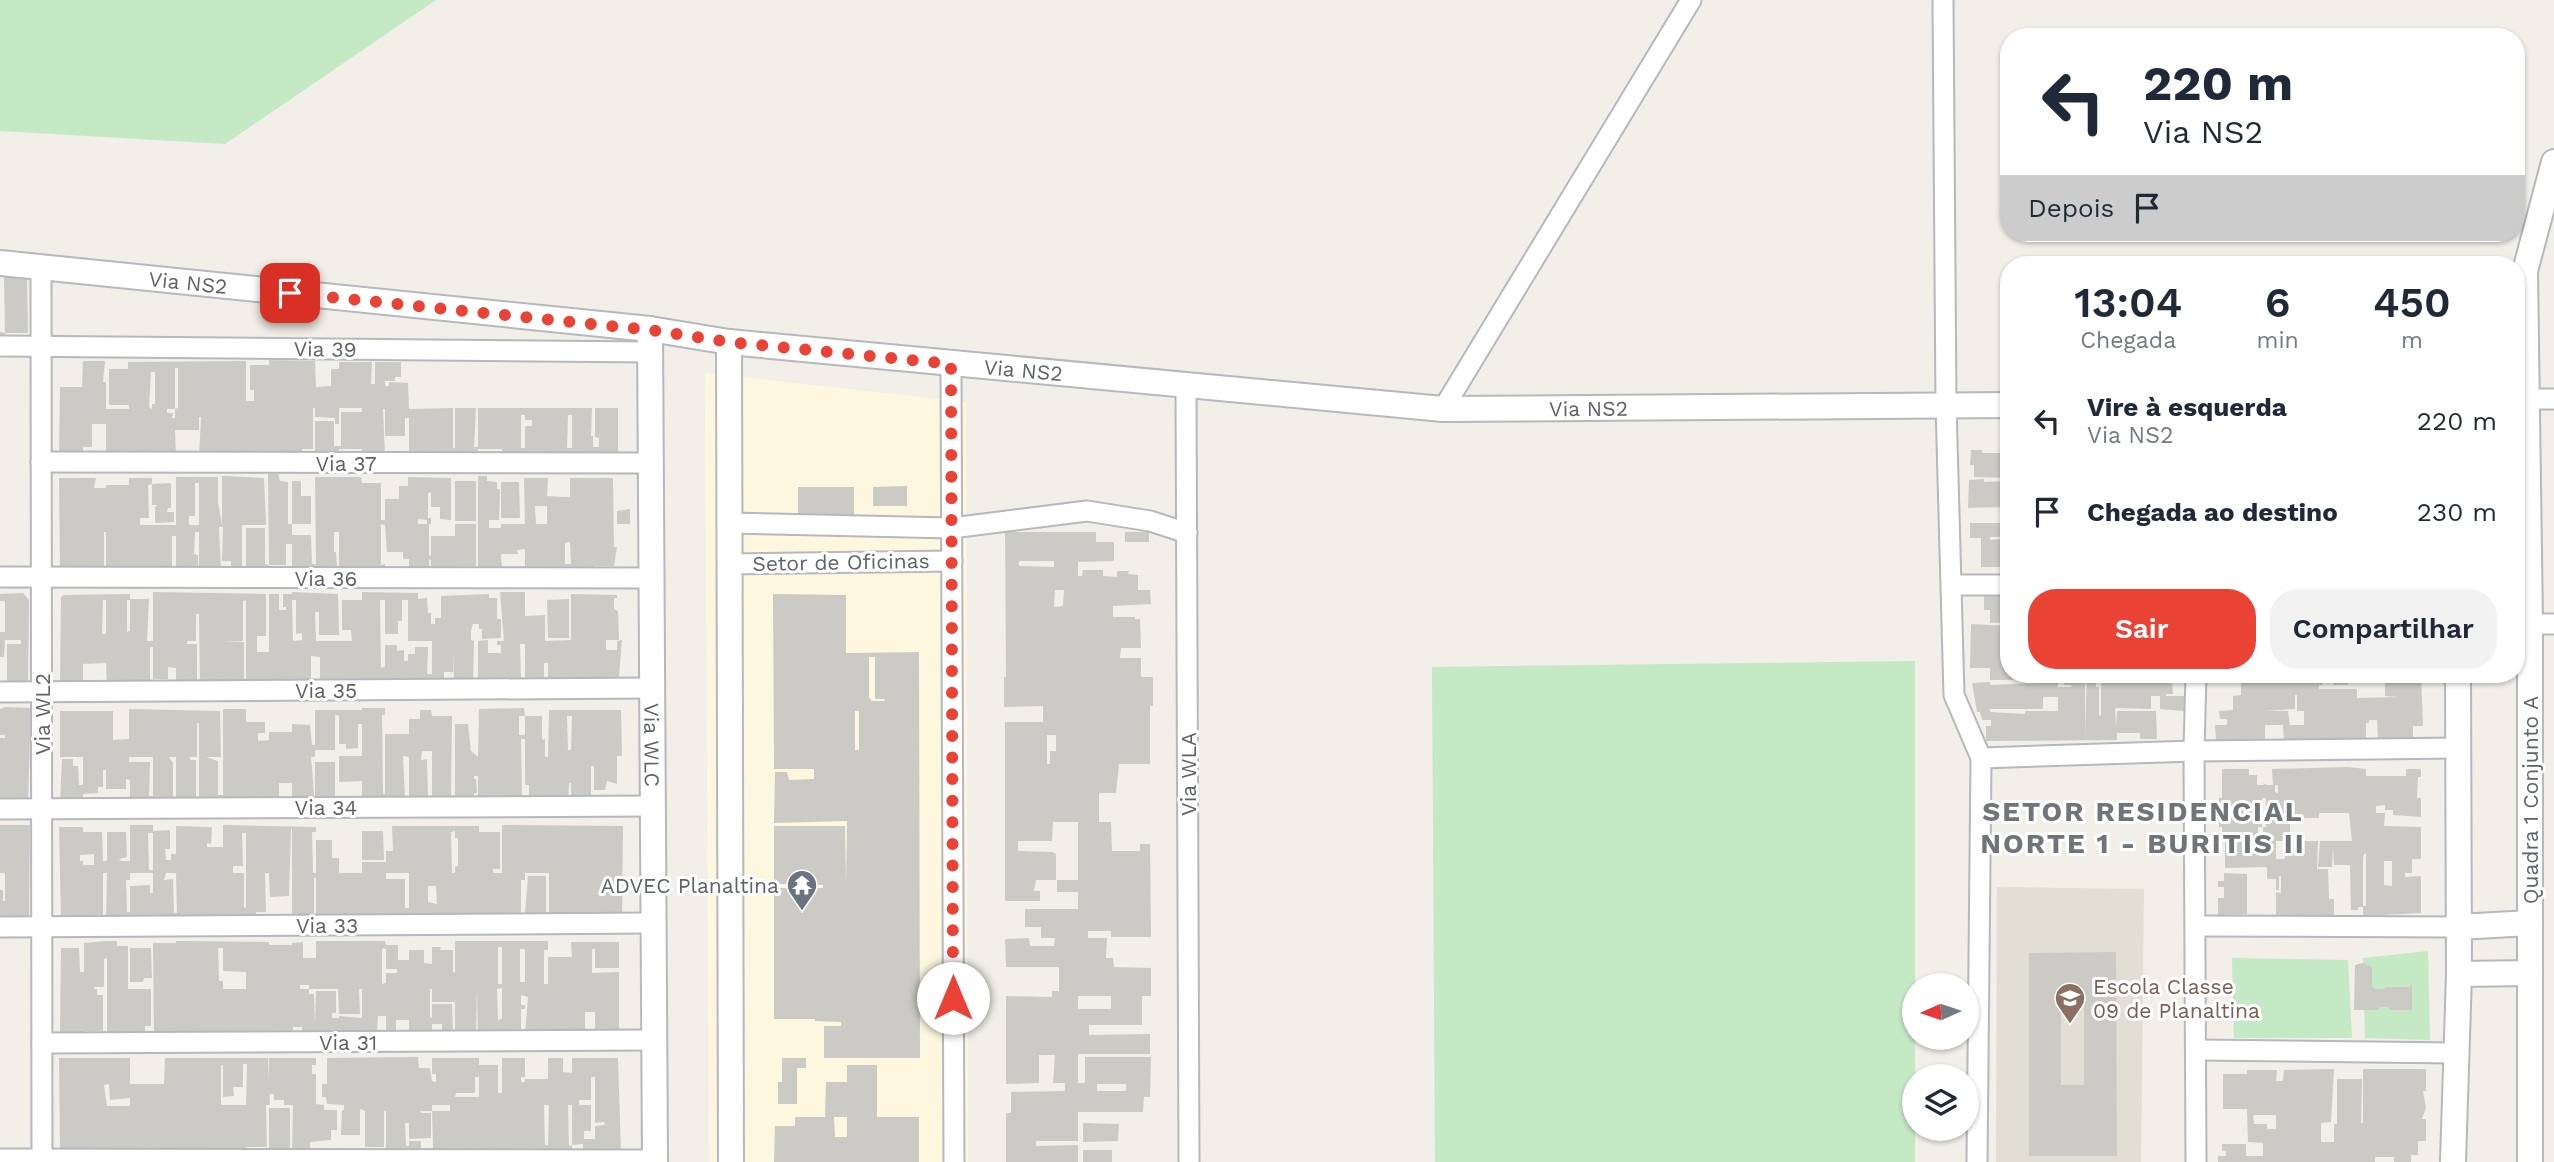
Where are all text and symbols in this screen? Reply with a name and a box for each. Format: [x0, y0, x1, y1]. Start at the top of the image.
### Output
text: 220 m [2143, 54, 2293, 112]
icon: left [2028, 56, 2119, 147]
text: Via NS2 [2143, 113, 2263, 151]
icon: arrive [2128, 189, 2166, 227]
text: Depois [2028, 193, 2114, 223]
pin [260, 263, 320, 323]
street label: Via NS2 [148, 266, 229, 299]
icon: arrive [271, 274, 309, 312]
text: 13:04 [2074, 278, 2182, 327]
text: 6 [2265, 278, 2291, 327]
text: 450 [2373, 278, 2451, 327]
text: Chegada [2080, 327, 2176, 354]
text: min [2257, 327, 2299, 354]
text: m [2401, 327, 2423, 354]
street label: Via 39 [293, 336, 357, 362]
street label: Via NS2 [983, 353, 1064, 386]
text: Vire à esquerda [2087, 392, 2287, 422]
street label: Via NS2 [1549, 395, 1628, 421]
icon: left [2028, 402, 2066, 440]
text: 220 m [2417, 406, 2497, 436]
text: Via NS2 [2087, 422, 2173, 449]
street label: Via 37 [316, 451, 377, 476]
icon: arrive [2028, 493, 2066, 531]
text: Chegada ao destino [2087, 497, 2338, 527]
text: 230 m [2417, 497, 2497, 527]
street label: Setor de Oficinas [752, 548, 930, 576]
street label: Via 36 [295, 566, 357, 591]
button: Sair [2028, 589, 2256, 669]
button: Compartilhar [2270, 589, 2497, 669]
street label: Via WL2 [30, 673, 55, 755]
street label: Via 35 [295, 678, 357, 703]
street label: Quadra 1 Conjunto A [2518, 696, 2543, 904]
street label: Via WLC [640, 703, 665, 787]
street label: Via WLA [1176, 732, 1201, 816]
street label: Via 34 [295, 795, 357, 820]
district label: SETOR RESIDENCIAL NORTE 1 - BURITIS II [1980, 795, 2306, 860]
temple icon: ADVEC Planaltina [785, 868, 819, 912]
place label: ADVEC Planaltina [601, 873, 779, 898]
street label: Via 33 [296, 913, 358, 938]
position arrow [916, 961, 990, 1035]
north arrow [1902, 973, 1979, 1050]
map controls [1902, 973, 1979, 1141]
place label: Escola Classe 09 de Planaltina [2093, 974, 2260, 1023]
school or university icon: Escola Classe 09 de Planaltina [2053, 981, 2087, 1025]
street label: Via 31 [319, 1030, 377, 1055]
button: layers [1902, 1064, 1979, 1141]

